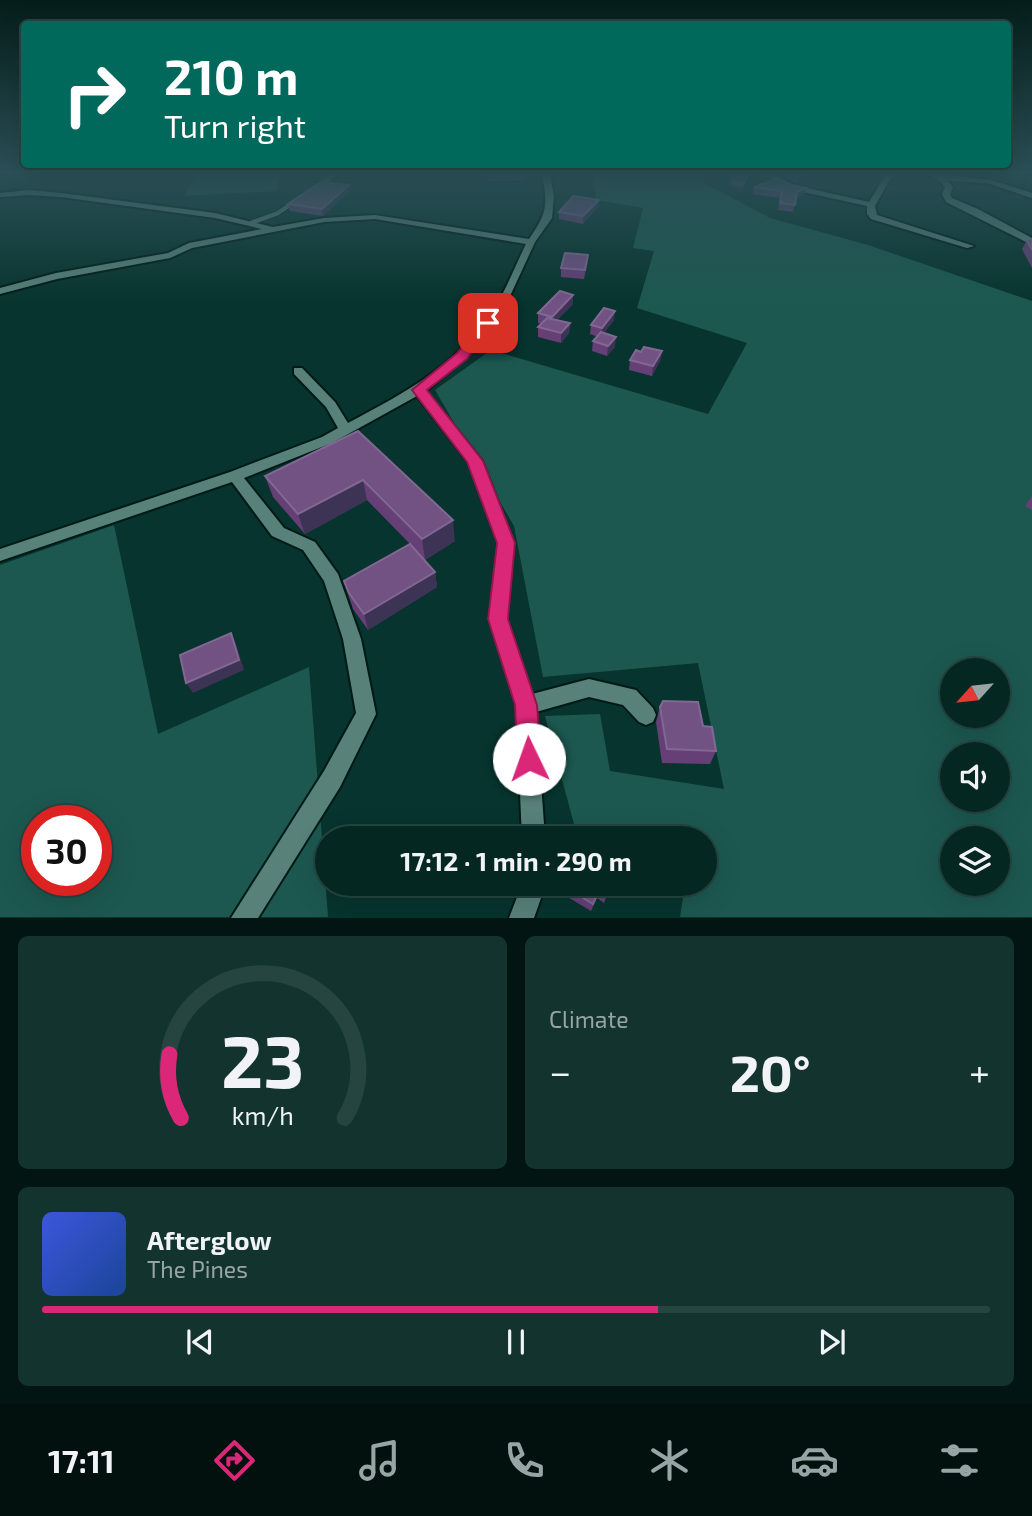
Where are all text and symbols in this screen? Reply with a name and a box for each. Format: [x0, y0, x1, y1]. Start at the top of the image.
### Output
text: 210 m [164, 46, 298, 105]
icon: right [49, 49, 140, 140]
text: Turn right [164, 106, 306, 144]
pin [458, 293, 518, 353]
icon: arrive [469, 304, 507, 342]
north arrow [940, 658, 1010, 728]
map controls [940, 658, 1010, 896]
position arrow [492, 722, 566, 796]
button: sound [940, 742, 1010, 812]
speed limit sign: 30 [21, 805, 112, 896]
button: layers [940, 826, 1010, 896]
text: 17:12 · 1 min · 290 m [400, 845, 632, 876]
text: Climate [549, 1005, 629, 1033]
text: 23 [221, 1016, 304, 1104]
text: 20° [730, 1040, 811, 1102]
text: − [549, 1048, 571, 1094]
text: + [969, 1048, 990, 1094]
text: km/h [231, 1100, 294, 1130]
text: Afterglow [147, 1224, 272, 1255]
text: The Pines [147, 1255, 248, 1283]
icon: previous [181, 1323, 219, 1361]
icon: pause [497, 1323, 535, 1361]
icon: next [813, 1323, 851, 1361]
icon: directions [210, 1436, 259, 1485]
icon: music [355, 1436, 404, 1485]
icon: phone [500, 1436, 549, 1485]
icon: climate [645, 1436, 694, 1485]
icon: car [790, 1436, 839, 1485]
icon: filters [935, 1436, 984, 1485]
text: 17:11 [48, 1441, 115, 1479]

